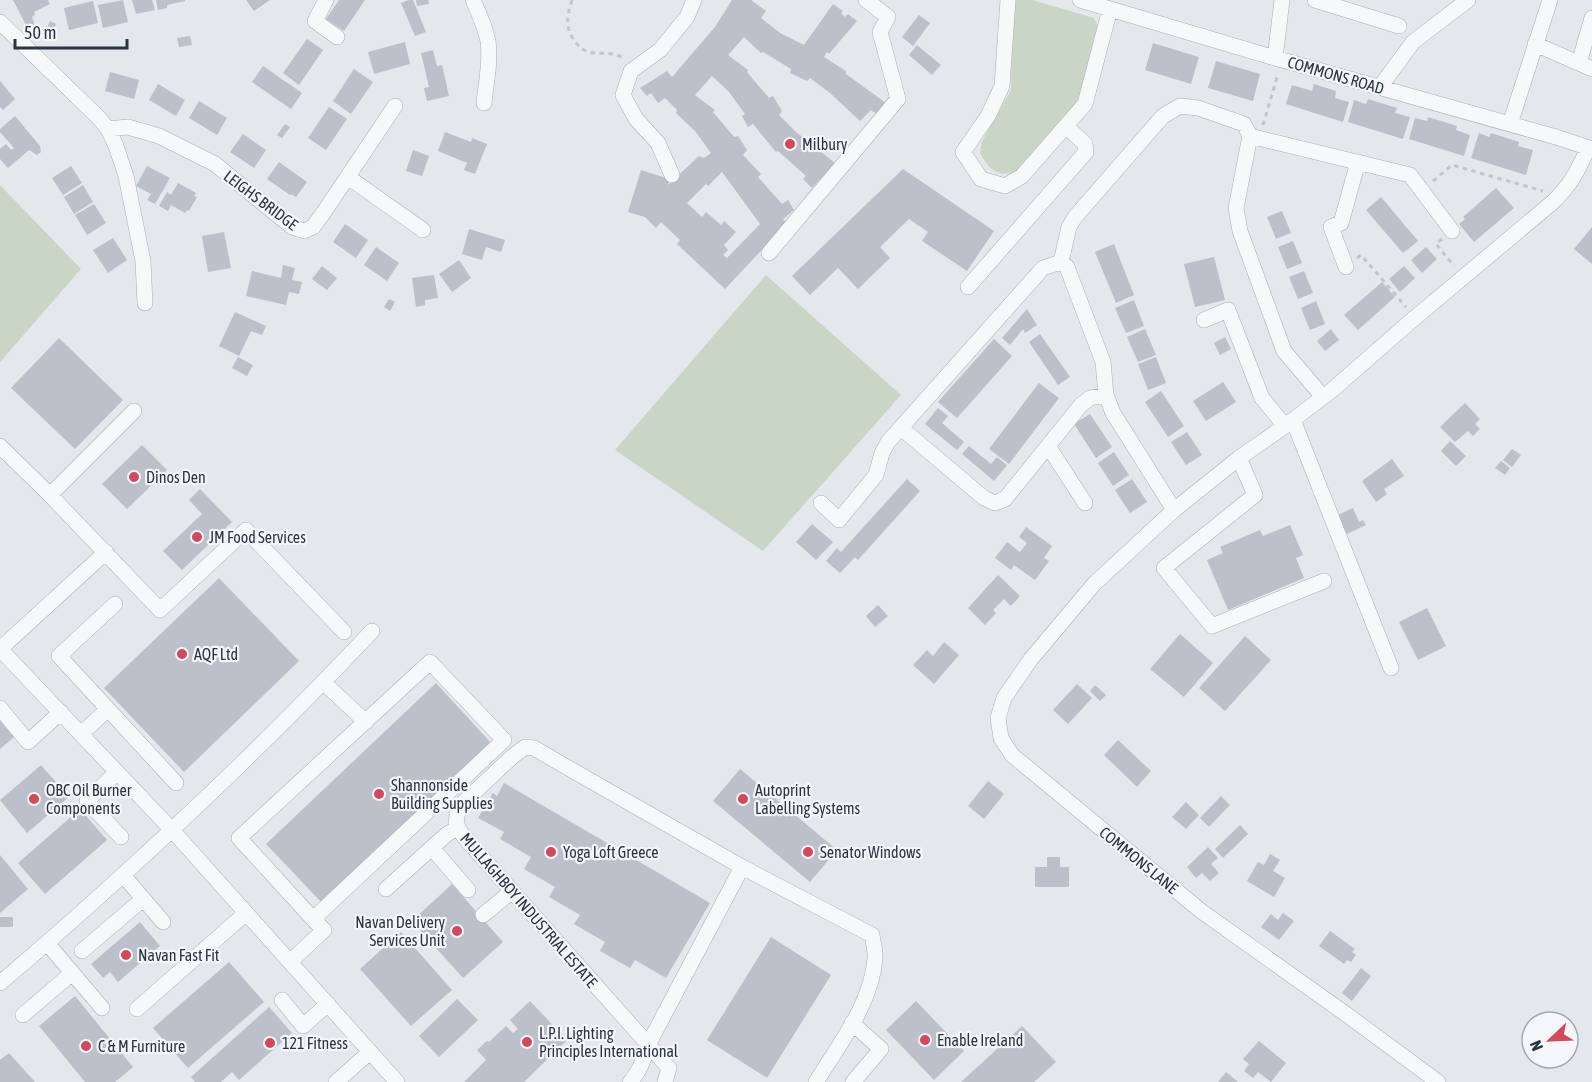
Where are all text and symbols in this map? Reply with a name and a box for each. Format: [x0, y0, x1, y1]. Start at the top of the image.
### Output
scale bar [15, 12, 128, 50]
text: 50 m [24, 22, 56, 43]
street label: COMMONS ROAD [1286, 53, 1386, 97]
place label: Milbury [802, 135, 848, 154]
marker: Milbury [783, 137, 797, 151]
street label: LEIGHS BRIDGE [221, 166, 302, 234]
place label: Dinos Den [146, 468, 206, 486]
marker: Dinos Den [127, 470, 141, 484]
place label: JM Food Services [209, 528, 306, 546]
marker: JM Food Services [190, 530, 204, 544]
place label: AQF Ltd [194, 645, 238, 663]
marker: AQF Ltd [175, 647, 189, 661]
place label: Shannonside Building Supplies [391, 776, 493, 813]
place label: OBC Oil Burner Components [46, 781, 132, 818]
place label: Autoprint Labelling Systems [755, 781, 861, 818]
marker: Shannonside Building Supplies [372, 787, 386, 801]
marker: OBC Oil Burner Components [27, 792, 41, 806]
marker: Autoprint Labelling Systems [736, 792, 750, 806]
street label: COMMONS LANE [1096, 823, 1182, 897]
street label: MULLAGHBOY INDUSTRIAL ESTATE [457, 829, 601, 991]
place label: Yoga Loft Greece [563, 843, 659, 862]
place label: Senator Windows [820, 843, 922, 861]
marker: Yoga Loft Greece [544, 845, 558, 859]
marker: Senator Windows [801, 845, 815, 859]
place label: Navan Delivery Services Unit [355, 913, 445, 949]
marker: Navan Delivery Services Unit [450, 924, 464, 938]
place label: Navan Fast Fit [138, 946, 220, 964]
marker: Navan Fast Fit [119, 948, 133, 962]
north arrow [1520, 1010, 1580, 1070]
place label: L.P.I. Lighting Principles International [539, 1024, 679, 1061]
place label: Enable Ireland [937, 1031, 1023, 1049]
marker: Enable Ireland [918, 1033, 932, 1047]
place label: 121 Fitness [282, 1034, 348, 1052]
marker: L.P.I. Lighting Principles International [520, 1035, 534, 1049]
marker: 121 Fitness [263, 1036, 277, 1050]
place label: C & M Furniture [98, 1037, 185, 1055]
text: N [1526, 1038, 1546, 1054]
marker: C & M Furniture [79, 1039, 93, 1053]

